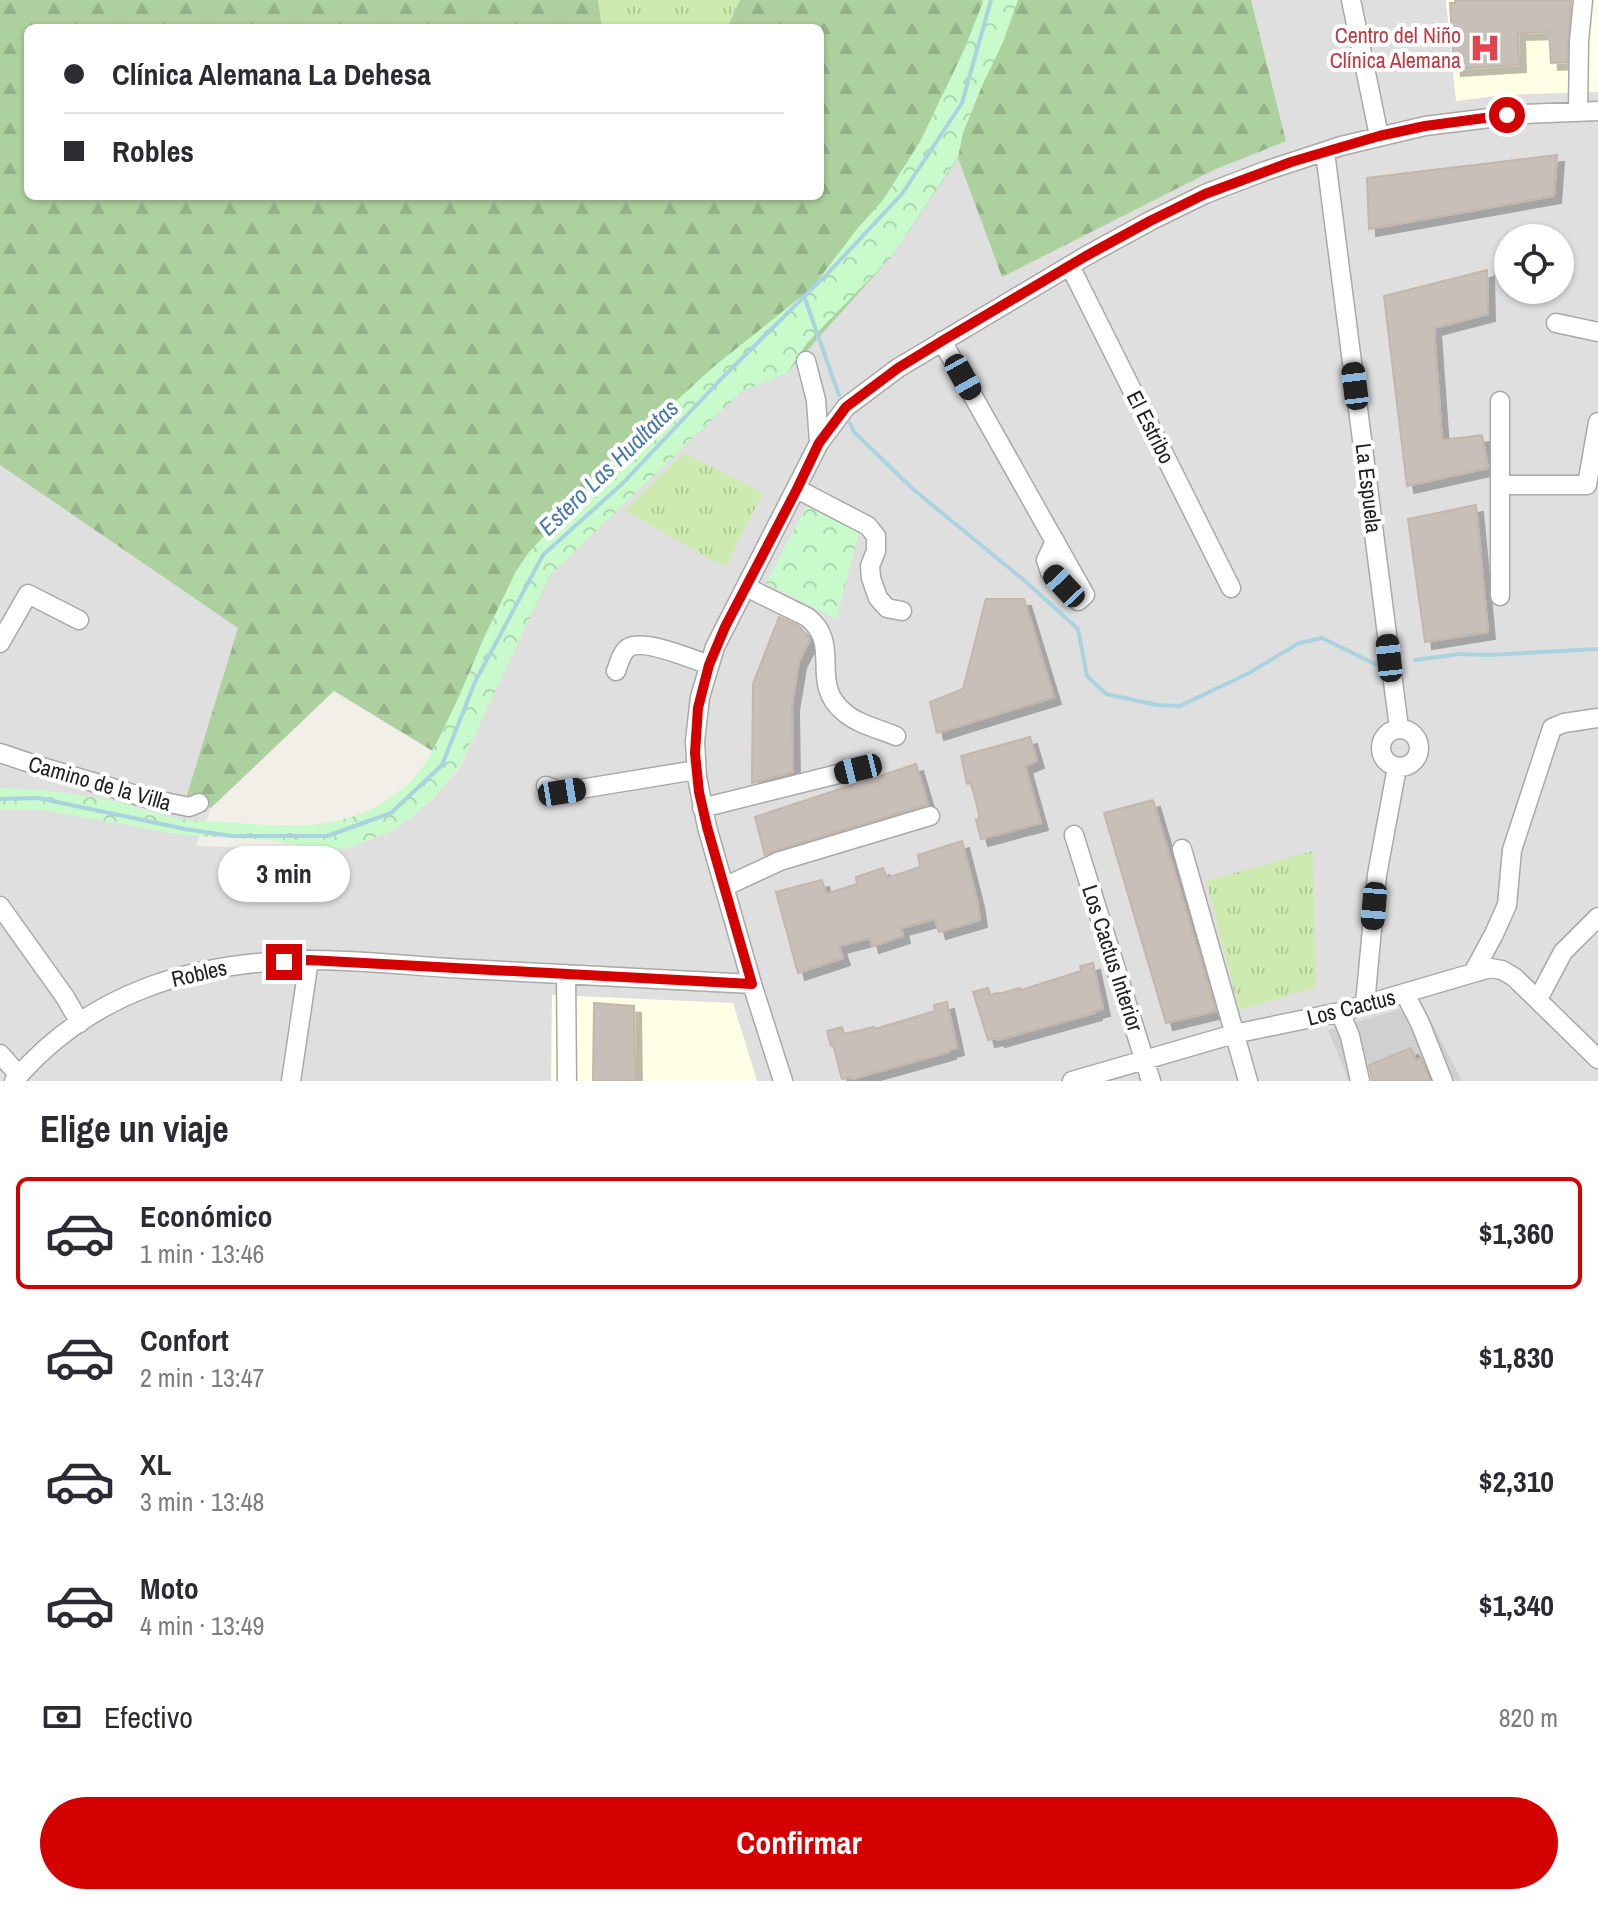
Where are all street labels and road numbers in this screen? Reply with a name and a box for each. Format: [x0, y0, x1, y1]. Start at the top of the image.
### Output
street label: El Estribo [1120, 385, 1182, 469]
street label: La Espuela [1349, 441, 1389, 535]
street label: Camino de la Villa [25, 748, 175, 818]
street label: Los Cactus Interior [1075, 881, 1151, 1035]
street label: Robles [168, 952, 230, 994]
street label: Los Cactus [1304, 982, 1398, 1032]

